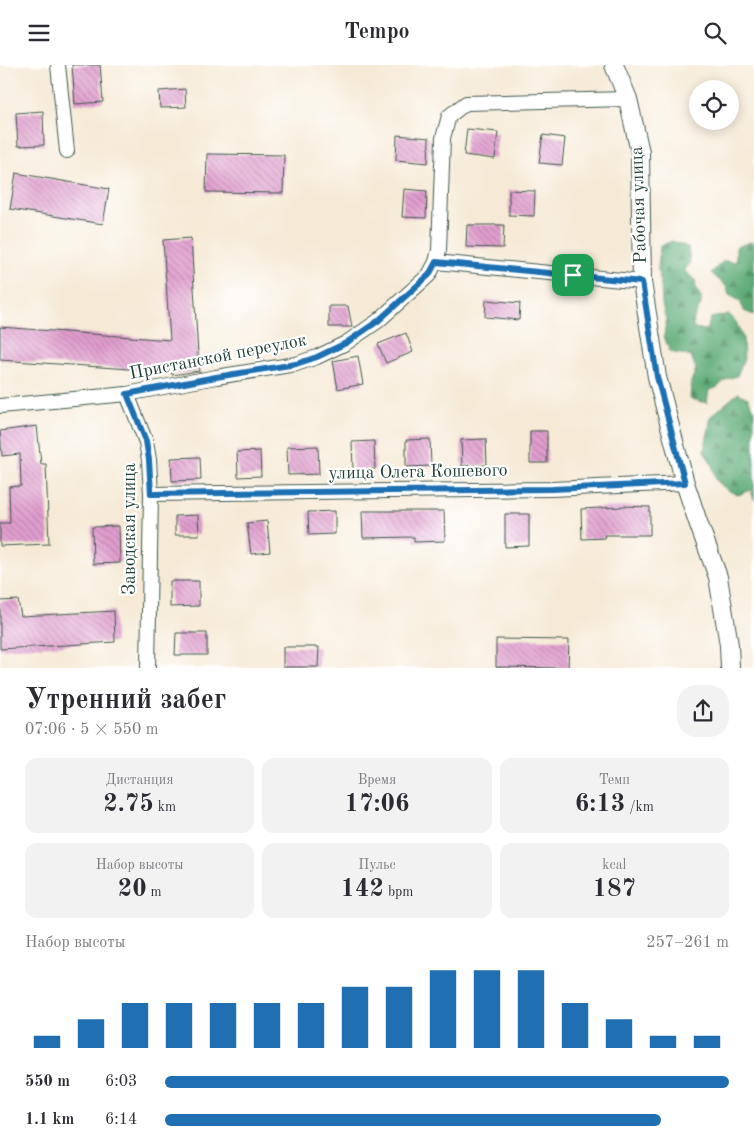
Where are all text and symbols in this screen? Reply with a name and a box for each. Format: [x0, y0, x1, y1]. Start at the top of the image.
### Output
icon: menu [25, 19, 53, 47]
icon: search [701, 19, 729, 47]
text: Tempo [344, 21, 410, 43]
map controls [689, 80, 739, 130]
button: locate [689, 80, 739, 130]
street label: Рабочая улица [628, 146, 650, 264]
pin [552, 254, 594, 296]
icon: arrive [559, 261, 587, 289]
street label: Пристанской переулок [128, 331, 308, 383]
street label: улица Олега Кошевого [328, 461, 508, 483]
street label: Заводская улица [121, 463, 139, 595]
button: share [677, 685, 729, 737]
text: Утренний забег [25, 687, 226, 715]
text: 07:06 · 5 × 550 m [25, 722, 158, 738]
text: Дистанция [106, 773, 174, 787]
text: Время [358, 773, 396, 787]
text: Темп [599, 773, 630, 787]
text: 2.75 [103, 792, 154, 817]
text: 17:06 [344, 792, 410, 817]
text: 6:13 [575, 792, 625, 817]
text: km [154, 800, 176, 814]
text: /km [625, 800, 654, 814]
text: Набор высоты [96, 858, 184, 872]
text: Пульс [358, 858, 396, 872]
text: kcal [602, 858, 626, 872]
text: 20 [118, 877, 147, 902]
text: 142 [341, 877, 384, 902]
text: 187 [593, 877, 636, 902]
text: m [147, 885, 162, 899]
text: bpm [384, 885, 413, 899]
text: Набор высоты [25, 935, 125, 951]
text: 257–261 m [646, 935, 729, 951]
text: 550 m [25, 1074, 70, 1090]
text: 6:03 [105, 1074, 137, 1090]
text: 1.1 km [25, 1112, 74, 1128]
text: 6:14 [105, 1112, 137, 1128]

